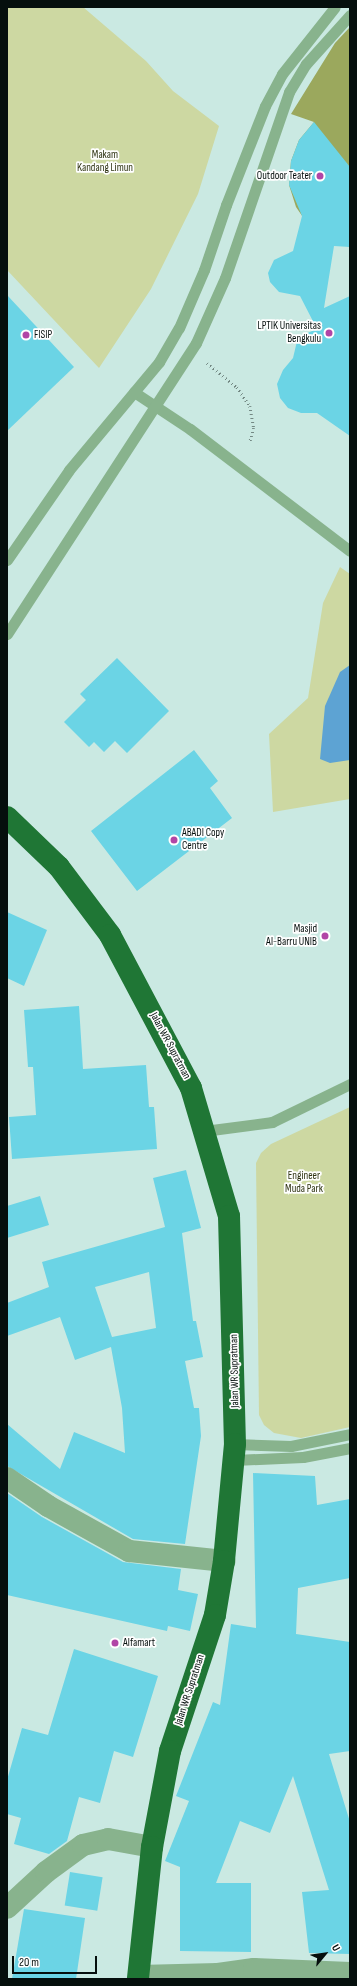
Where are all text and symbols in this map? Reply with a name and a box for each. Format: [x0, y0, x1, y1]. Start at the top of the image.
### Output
park label: Makam Kandang Limun [77, 149, 133, 175]
place label: Outdoor Teater [257, 169, 312, 183]
marker: Outdoor Teater [315, 171, 325, 181]
place label: LPTIK Universitas Bengkulu [258, 320, 321, 346]
place label: FISIP [34, 328, 52, 342]
marker: LPTIK Universitas Bengkulu [324, 328, 334, 338]
marker: FISIP [21, 330, 31, 340]
place label: ABADI Copy Centre [182, 827, 224, 853]
marker: ABADI Copy Centre [169, 835, 179, 845]
place label: Masjid Al-Barru UNIB [266, 923, 317, 949]
marker: Masjid Al-Barru UNIB [320, 931, 330, 941]
street label: Jalan WR Supratman [147, 1010, 193, 1082]
park label: Engineer Muda Park [285, 1170, 323, 1196]
street label: Jalan WR Supratman [228, 1334, 242, 1408]
place label: Alfamart [123, 1636, 155, 1650]
marker: Alfamart [110, 1638, 120, 1648]
street label: Jalan WR Supratman [172, 1653, 208, 1727]
north arrow [305, 1934, 345, 1974]
text: U [329, 1942, 343, 1954]
scale bar [14, 1948, 99, 1974]
text: 20 m [19, 1955, 39, 1970]

